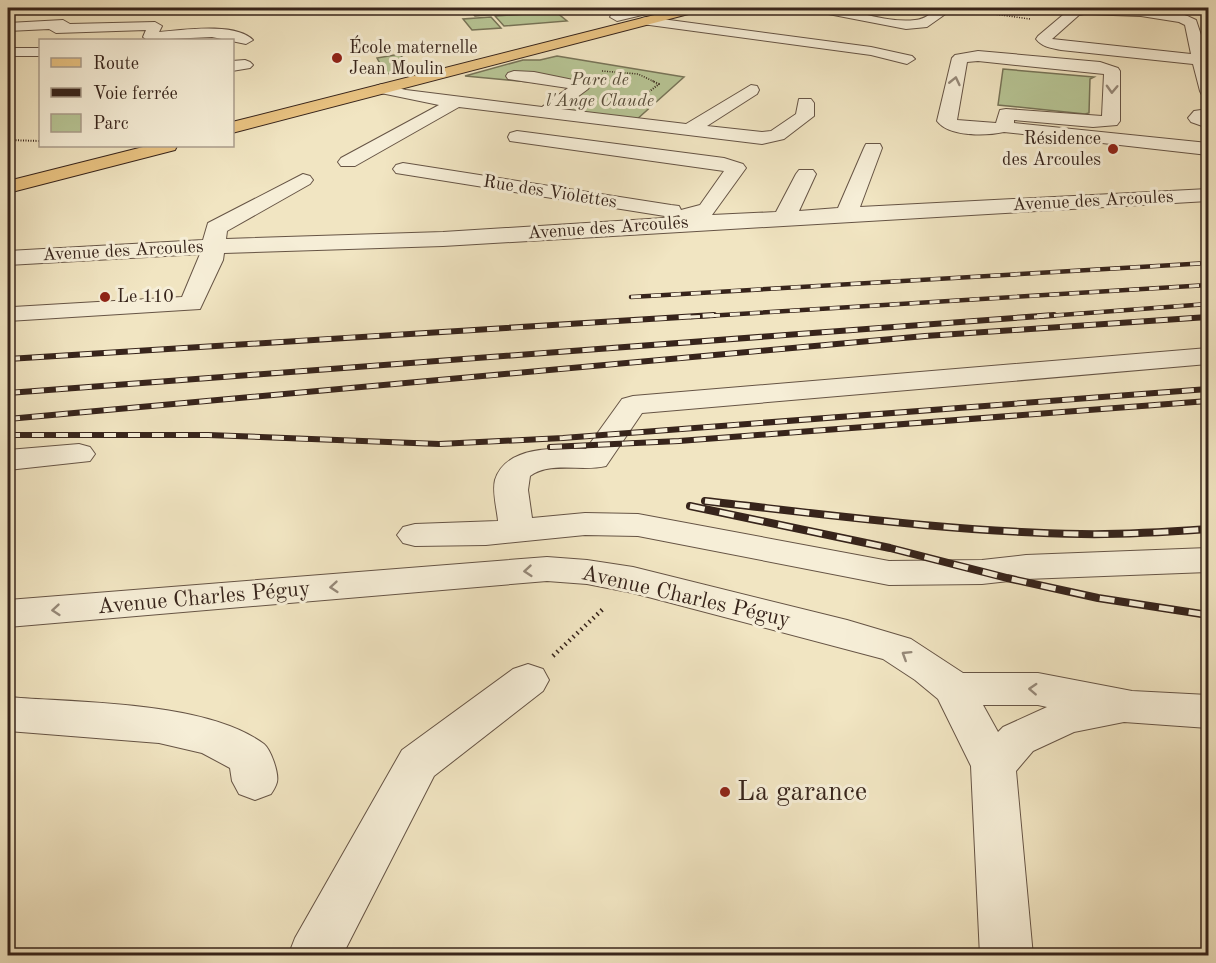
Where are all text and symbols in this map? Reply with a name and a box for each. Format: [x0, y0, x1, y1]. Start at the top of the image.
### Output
place label: École maternelle Jean Moulin [349, 35, 478, 78]
legend [39, 39, 234, 147]
marker: École maternelle Jean Moulin [330, 51, 344, 65]
text: Route [93, 55, 139, 73]
park label: Parc de l'Ange Claude [546, 71, 654, 110]
one-way arrow [947, 76, 960, 86]
text: Voie ferrée [93, 85, 178, 103]
one-way arrow [1106, 85, 1118, 94]
text: Parc [93, 115, 129, 133]
place label: Résidence des Arcoules [1002, 130, 1101, 169]
marker: Résidence des Arcoules [1106, 142, 1120, 156]
street label: Rue des Violettes [482, 173, 618, 211]
street label: Avenue des Arcoules [1012, 188, 1174, 214]
street label: Avenue des Arcoules [527, 213, 689, 243]
street label: Avenue des Arcoules [42, 238, 204, 264]
place label: Le 110 [117, 288, 174, 306]
marker: Le 110 [98, 290, 112, 304]
street label: Avenue Charles Péguy [579, 562, 793, 632]
one-way arrow [524, 564, 533, 577]
street label: Avenue Charles Péguy [97, 578, 312, 618]
one-way arrow [329, 580, 338, 593]
one-way arrow [51, 603, 60, 616]
one-way arrow [902, 651, 913, 662]
one-way arrow [1029, 683, 1038, 696]
place label: La garance [737, 779, 867, 806]
marker: La garance [718, 785, 732, 799]

